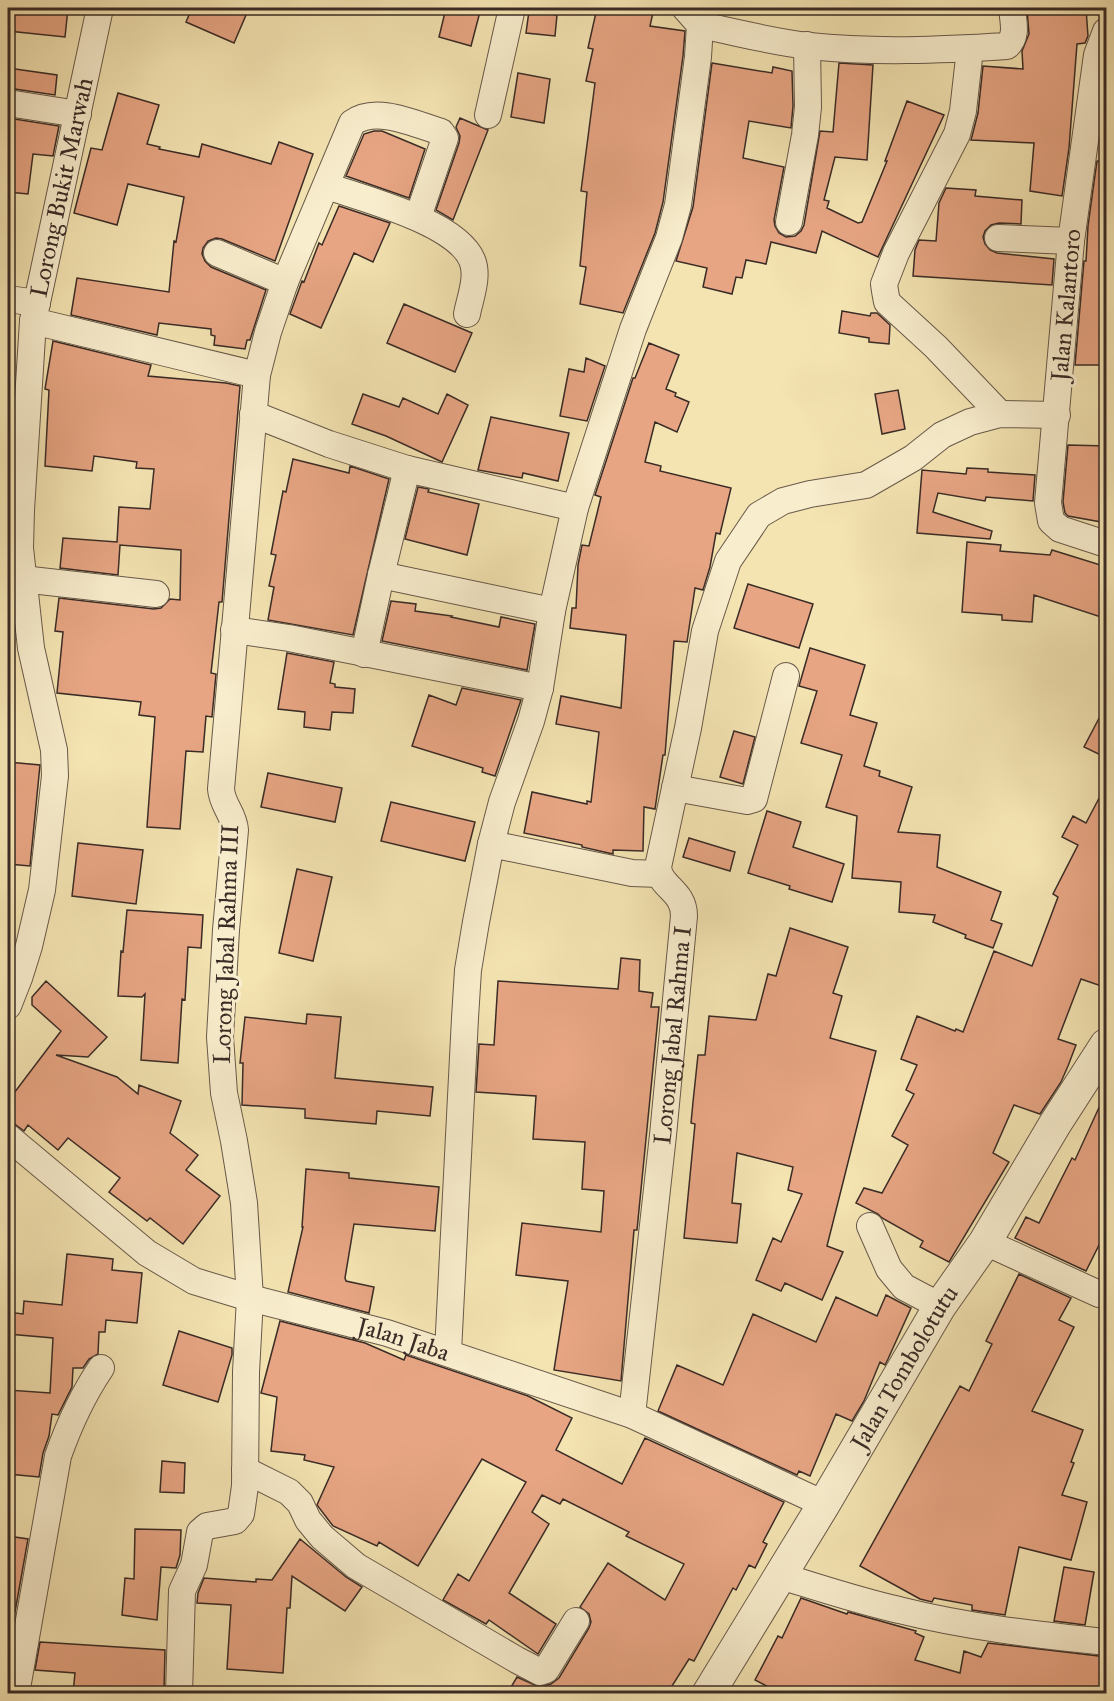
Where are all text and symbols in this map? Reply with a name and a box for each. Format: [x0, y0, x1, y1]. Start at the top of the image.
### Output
street label: Lorong Bukit Marwah [24, 75, 100, 300]
street label: Jalan Kalantoro [1044, 228, 1088, 385]
street label: Lorong Jabal Rahma III [207, 824, 245, 1064]
street label: Lorong Jabal Rahma I [647, 925, 698, 1146]
street label: Jalan Tombolotutu [843, 1279, 965, 1458]
street label: Jalan Jaba [351, 1310, 454, 1368]

